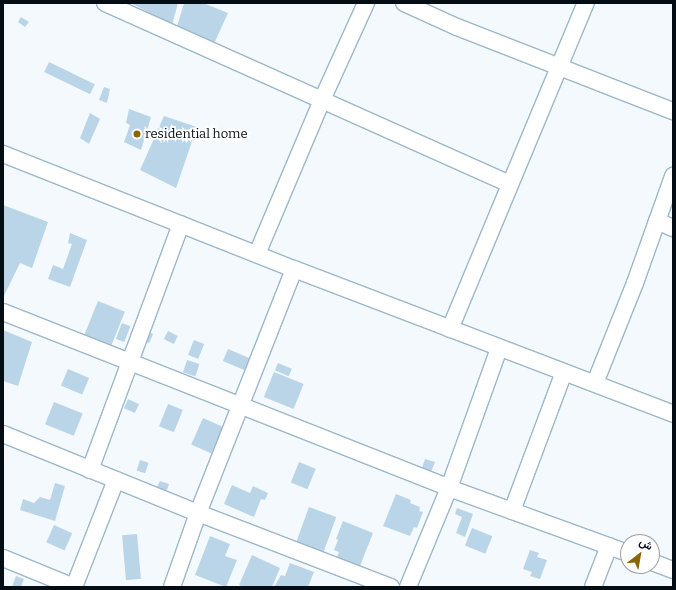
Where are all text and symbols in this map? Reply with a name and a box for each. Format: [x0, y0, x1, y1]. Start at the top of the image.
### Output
place label: residential home [145, 126, 248, 142]
marker: residential home [132, 129, 142, 139]
north arrow [620, 534, 660, 574]
text: ش [637, 535, 655, 553]

